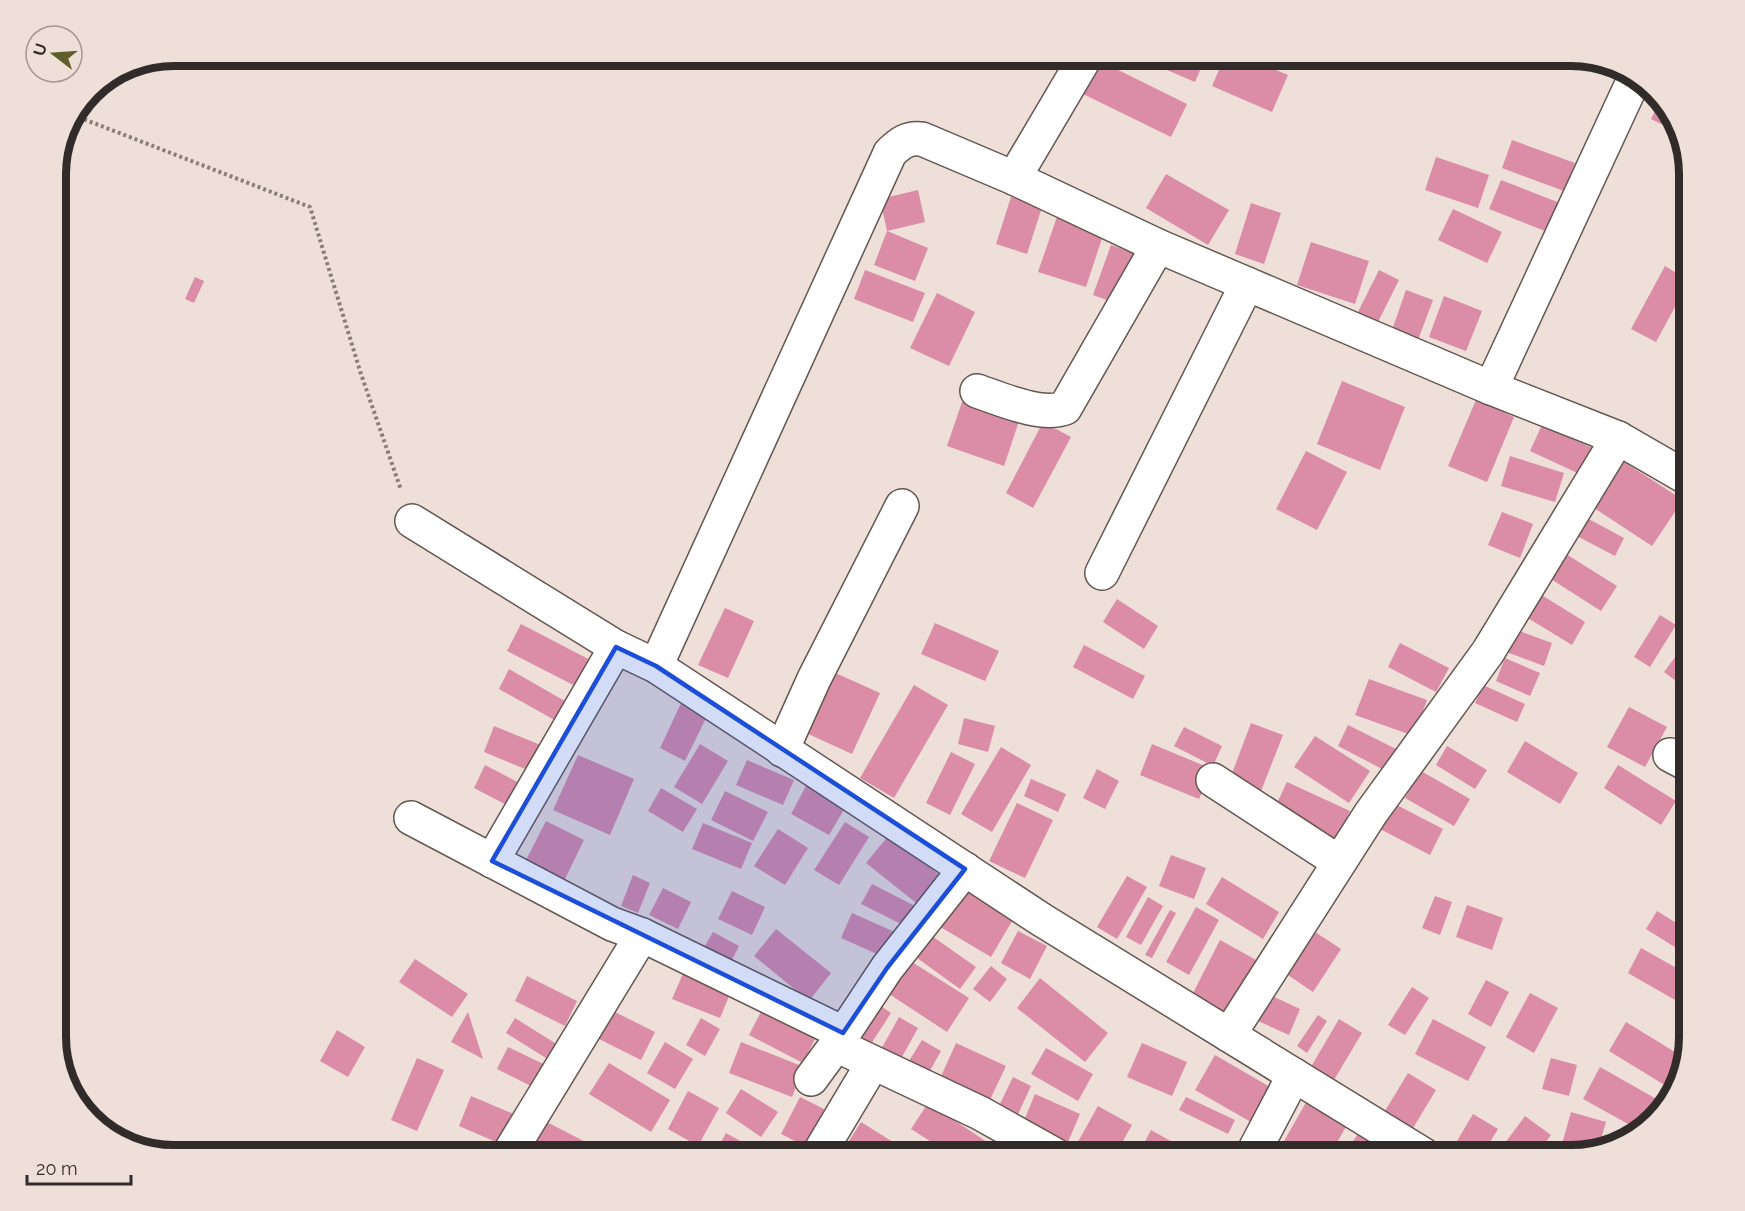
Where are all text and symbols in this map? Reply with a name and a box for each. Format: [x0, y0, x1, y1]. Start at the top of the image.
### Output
north arrow [24, 24, 84, 84]
text: U [29, 41, 51, 58]
scale bar [27, 1148, 130, 1186]
text: 20 m [36, 1158, 78, 1179]

